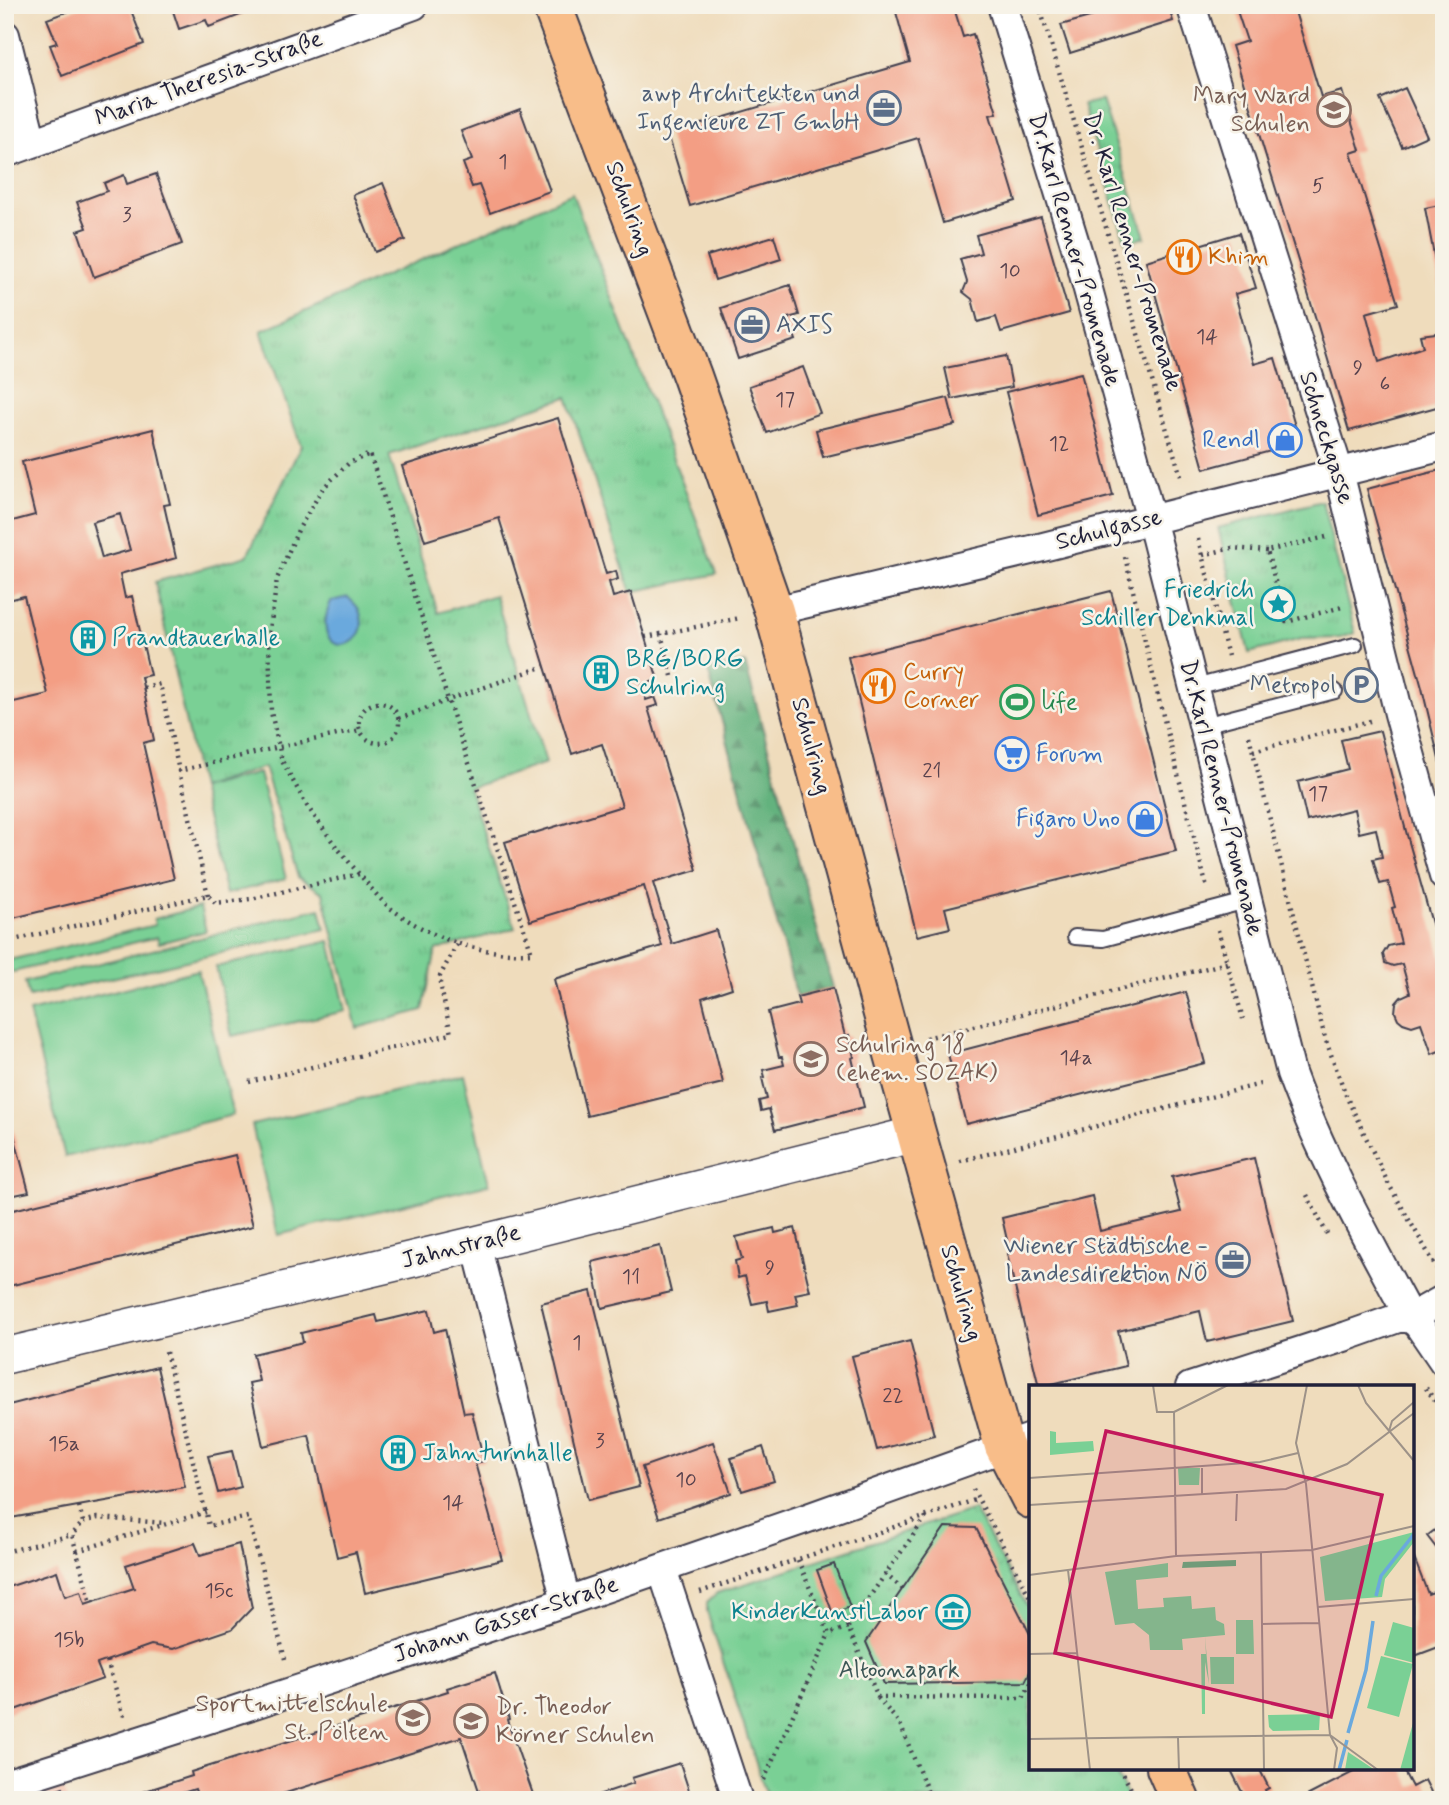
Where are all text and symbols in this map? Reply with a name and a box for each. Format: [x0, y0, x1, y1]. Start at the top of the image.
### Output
street label: Maria Theresia-Straße [91, 23, 327, 135]
place label: awp Architekten und Ingenieure ZT GmbH [637, 79, 860, 141]
place label: Mary Ward Schulen [1193, 81, 1310, 140]
office icon: awp Architekten und Ingenieure ZT GmbH [865, 89, 903, 127]
school or university icon: Mary Ward Schulen [1315, 91, 1353, 129]
street label: Dr.Karl Renner-Promenade [1020, 109, 1128, 391]
street label: Dr. Karl Renner-Promenade [1075, 109, 1189, 395]
house number: 1 [498, 148, 508, 176]
street label: Schulring [598, 157, 660, 261]
house number: 5 [1312, 172, 1324, 200]
house number: 3 [122, 201, 132, 229]
restaurant icon: Khim [1165, 238, 1203, 276]
place label: Khim [1208, 242, 1269, 273]
house number: 10 [999, 257, 1021, 285]
office icon: AXIS [733, 306, 771, 344]
place label: AXIS [776, 310, 833, 341]
house number: 14 [1196, 323, 1218, 351]
house number: 9 [1353, 354, 1363, 382]
street label: Schneckgasse [1291, 368, 1361, 508]
house number: 6 [1380, 370, 1390, 398]
house number: 17 [775, 386, 795, 414]
shop icon: Rendl [1266, 421, 1304, 459]
place label: Rendl [1202, 425, 1260, 456]
house number: 12 [1049, 430, 1069, 458]
street label: Schulgasse [1053, 502, 1166, 561]
place label: Friedrich Schiller Denkmal [1081, 575, 1254, 634]
place icon: Friedrich Schiller Denkmal [1259, 585, 1297, 623]
building icon: Prandtauerhalle [69, 619, 107, 657]
place label: Prandtauerhalle [112, 623, 280, 654]
place label: BRG/BORG Schulring [626, 644, 743, 703]
building icon: BRG/BORG Schulring [582, 654, 620, 692]
place label: Curry Corner [903, 657, 979, 716]
street label: Dr.Karl Renner-Promenade [1172, 657, 1270, 939]
parking icon: Metropol [1342, 666, 1380, 704]
restaurant icon: Curry Corner [859, 667, 897, 705]
place label: Metropol [1250, 670, 1336, 701]
sports icon: life [998, 683, 1036, 721]
place label: life [1042, 687, 1078, 718]
street label: Schulring [783, 694, 839, 798]
supermarket icon: Forum [993, 735, 1031, 773]
place label: Forum [1036, 739, 1103, 770]
house number: 21 [922, 757, 942, 785]
house number: 17 [1308, 780, 1328, 808]
shop icon: Figaro Uno [1126, 800, 1164, 838]
place label: Figaro Uno [1016, 804, 1120, 838]
place label: Schulring 18 (ehem. SOZAK) [836, 1030, 998, 1089]
school or university icon: Schulring 18 (ehem. SOZAK) [792, 1040, 830, 1078]
house number: 14a [1060, 1044, 1092, 1072]
street label: Jahnstraße [398, 1217, 524, 1277]
place label: Wiener Städtische - Landesdirektion NÖ [1003, 1231, 1208, 1290]
street label: Schulring [932, 1241, 990, 1345]
office icon: Wiener Städtische - Landesdirektion NÖ [1214, 1241, 1252, 1279]
house number: 9 [765, 1254, 775, 1282]
house number: 11 [622, 1263, 640, 1291]
house number: 1 [572, 1329, 582, 1357]
house number: 22 [882, 1382, 904, 1410]
inset map [1029, 1385, 1414, 1770]
house number: 3 [595, 1427, 605, 1455]
house number: 15a [48, 1430, 80, 1458]
building icon: Jahnturnhalle [379, 1434, 417, 1472]
place label: Jahnturnhalle [422, 1438, 573, 1469]
house number: 10 [675, 1466, 697, 1494]
house number: 14 [442, 1489, 464, 1517]
street label: Johann Gasser-Straße [390, 1569, 622, 1671]
house number: 15c [204, 1577, 234, 1605]
museum icon: KinderKunstLabor [934, 1593, 972, 1631]
place label: KinderKunstLabor [731, 1597, 929, 1628]
house number: 15b [54, 1626, 84, 1654]
park label: Altoonapark [838, 1655, 960, 1686]
place label: Sportmittelschule St. Pölten [195, 1689, 388, 1748]
place label: Dr. Theodor Körner Schulen [496, 1692, 655, 1751]
school or university icon: Sportmittelschule St. Pölten [394, 1699, 432, 1737]
school or university icon: Dr. Theodor Körner Schulen [452, 1702, 490, 1740]

